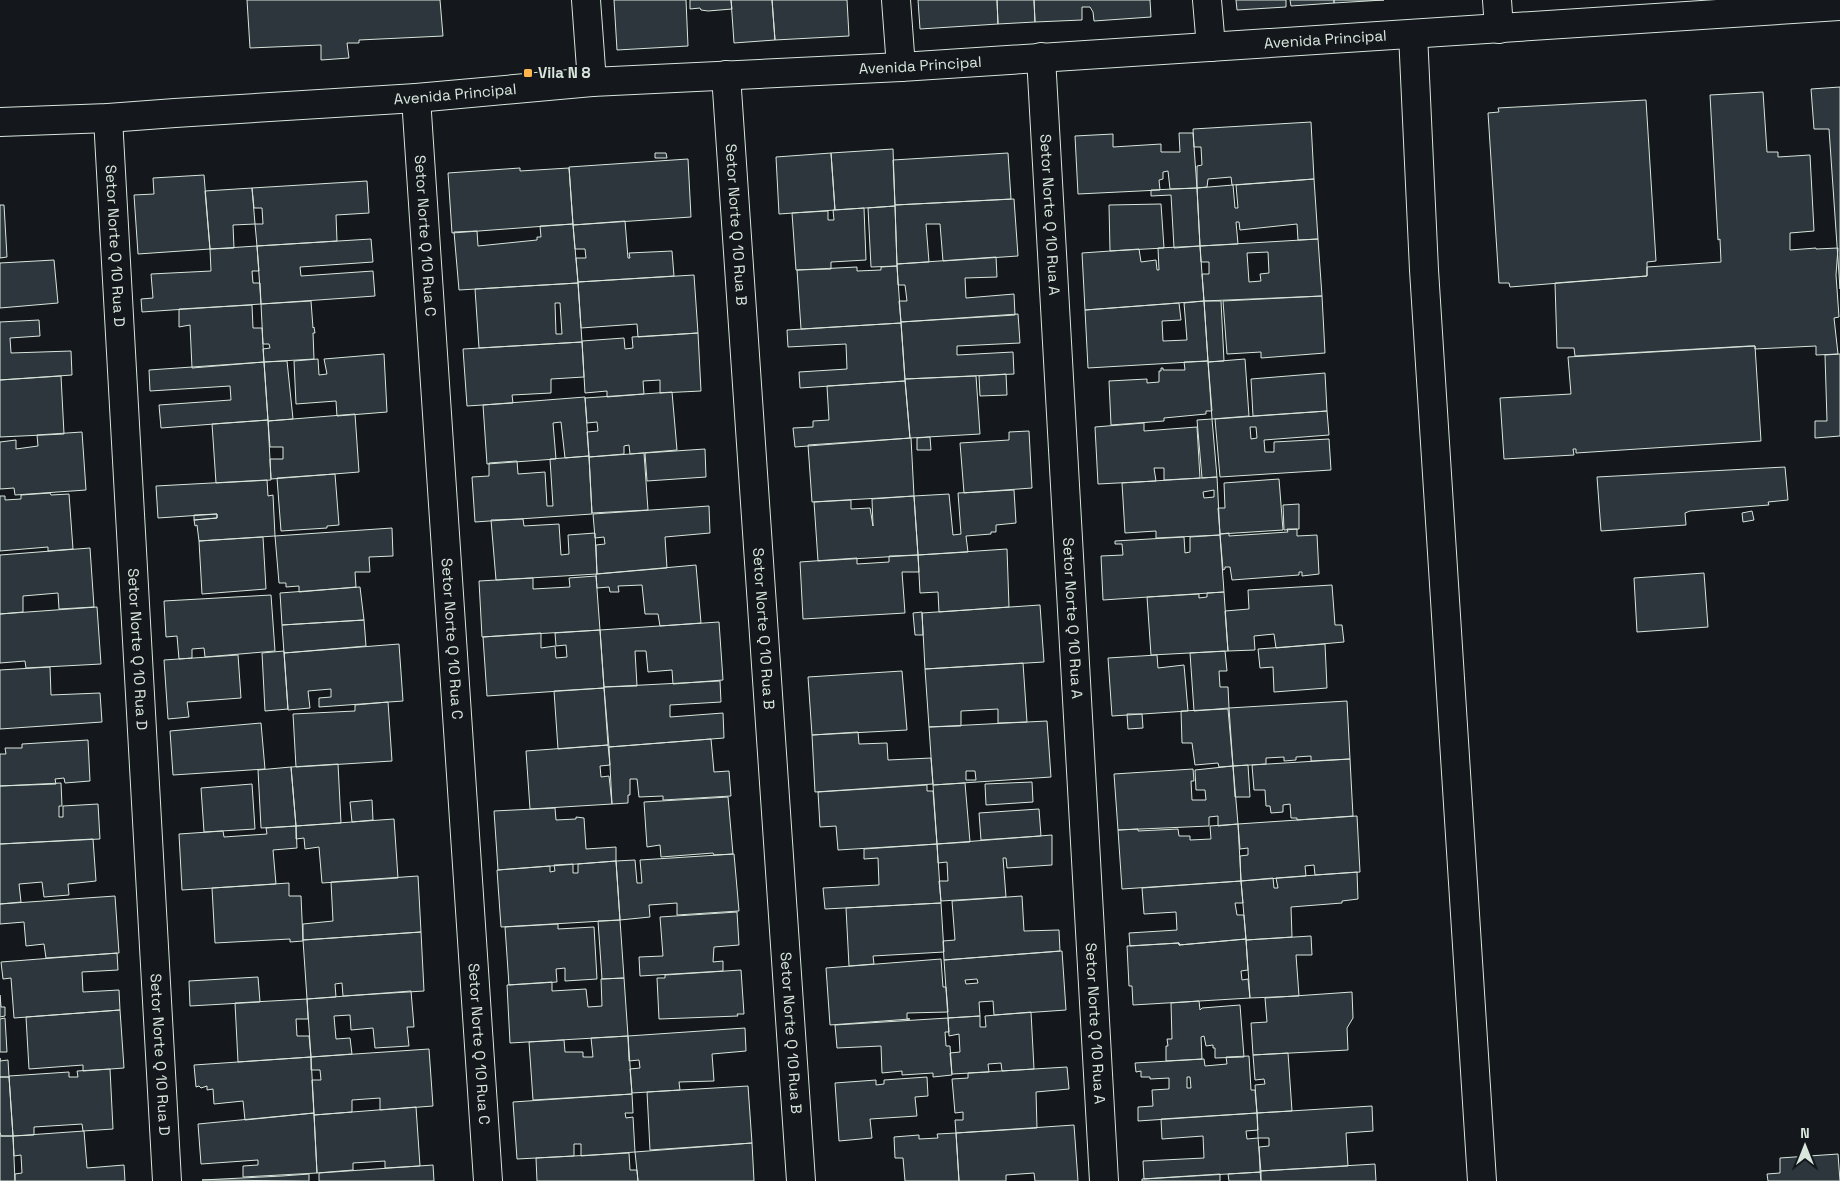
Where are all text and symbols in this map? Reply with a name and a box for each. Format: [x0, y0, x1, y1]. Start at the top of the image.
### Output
street label: Avenida Principal [1263, 25, 1387, 52]
street label: Avenida Principal [858, 52, 982, 78]
place label: Vila N 8 [538, 63, 591, 82]
marker: Vila N 8 [522, 67, 534, 79]
street label: Avenida Principal [393, 79, 517, 108]
street label: Setor Norte Q 10 Rua A [1036, 134, 1064, 296]
street label: Setor Norte Q 10 Rua B [722, 143, 752, 306]
street label: Setor Norte Q 10 Rua C [411, 154, 441, 317]
street label: Setor Norte Q 10 Rua D [102, 164, 130, 327]
street label: Setor Norte Q 10 Rua A [1059, 537, 1087, 700]
street label: Setor Norte Q 10 Rua B [749, 547, 779, 710]
street label: Setor Norte Q 10 Rua C [438, 557, 467, 720]
street label: Setor Norte Q 10 Rua D [124, 568, 152, 731]
street label: Setor Norte Q 10 Rua A [1082, 942, 1110, 1105]
street label: Setor Norte Q 10 Rua B [776, 951, 806, 1114]
street label: Setor Norte Q 10 Rua C [465, 962, 494, 1125]
street label: Setor Norte Q 10 Rua D [146, 973, 174, 1136]
north arrow [1780, 1121, 1830, 1171]
text: N [1800, 1124, 1810, 1142]

